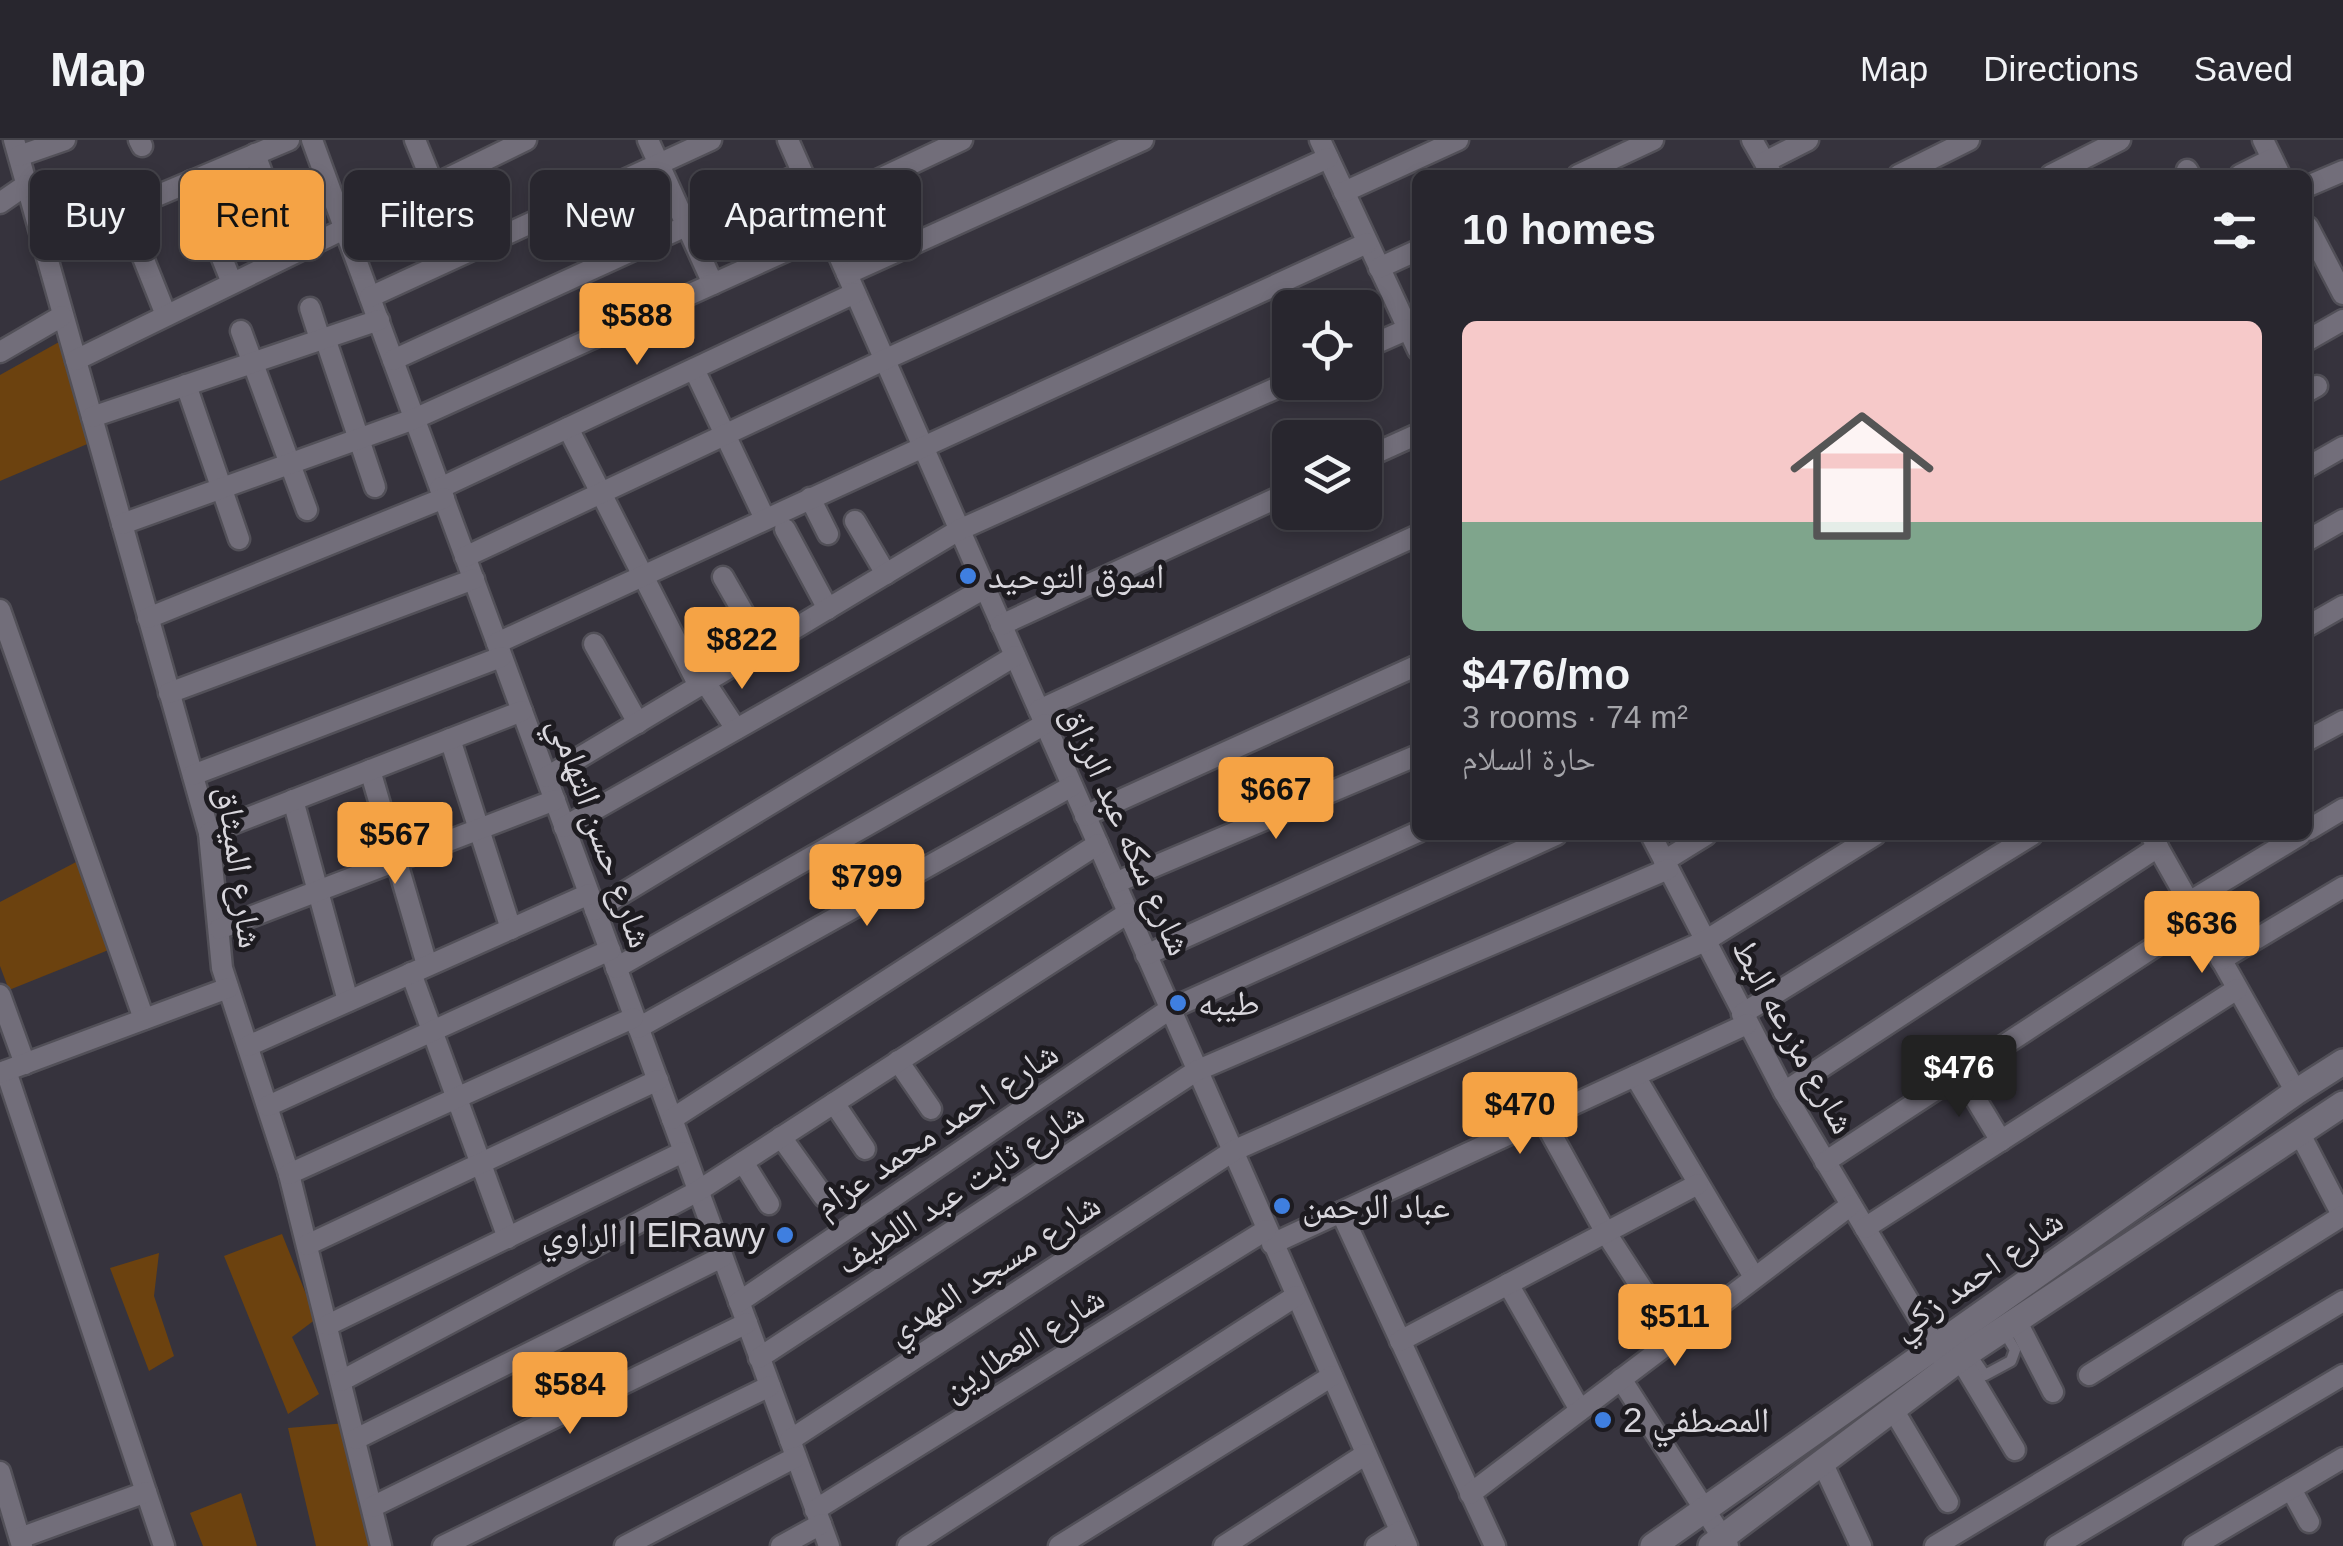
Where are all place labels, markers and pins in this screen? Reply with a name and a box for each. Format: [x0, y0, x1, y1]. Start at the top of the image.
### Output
pin: $588 [578, 283, 696, 368]
place label: اسوق التوحيد [988, 556, 1164, 597]
marker: اسوق التوحيد [957, 565, 979, 587]
pin: $822 [683, 607, 801, 692]
pin: $667 [1217, 757, 1335, 842]
pin: $567 [336, 802, 454, 887]
pin: $799 [808, 844, 926, 929]
pin: $636 [2143, 891, 2261, 976]
place label: طيبه [1198, 983, 1260, 1023]
marker: طيبه [1167, 992, 1189, 1014]
pin: $476 [1900, 1035, 2018, 1120]
pin: $470 [1461, 1072, 1579, 1157]
place label: عباد الرحمن [1302, 1186, 1450, 1227]
marker: عباد الرحمن [1271, 1195, 1293, 1217]
place label: الراوي | ElRawy [542, 1215, 765, 1263]
marker: الراوي | ElRawy [774, 1224, 796, 1246]
pin: $511 [1616, 1284, 1734, 1369]
pin: $584 [511, 1352, 629, 1437]
place label: المصطفي 2 [1623, 1400, 1769, 1448]
marker: المصطفي 2 [1592, 1409, 1614, 1431]

